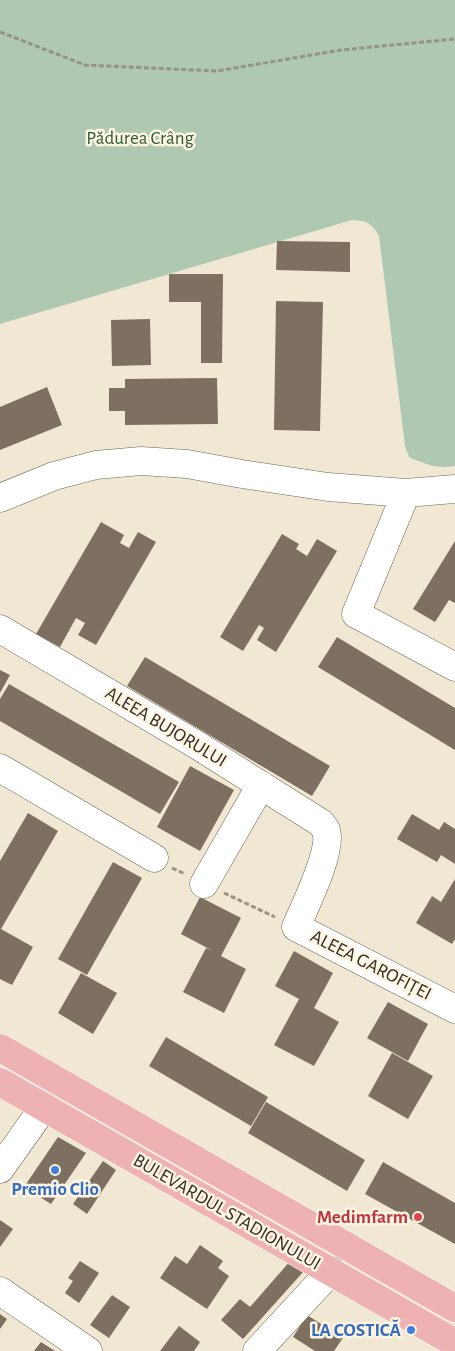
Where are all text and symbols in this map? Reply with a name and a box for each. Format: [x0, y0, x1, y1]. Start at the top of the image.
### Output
park label: Pădurea Crâng [86, 127, 194, 149]
street label: ALEEA BUJORULUI [101, 682, 231, 772]
street label: ALEEA GAROFIȚEI [307, 925, 435, 1005]
street label: BULEVARDUL STADIONULUI [129, 1149, 325, 1275]
marker: Premio Clio [49, 1164, 61, 1176]
place label: Premio Clio [11, 1178, 99, 1200]
place label: Medimfarm [317, 1206, 408, 1228]
marker: Medimfarm [412, 1211, 424, 1223]
place label: LA COSTICĂ [311, 1319, 401, 1341]
marker: LA COSTICĂ [405, 1324, 417, 1336]

